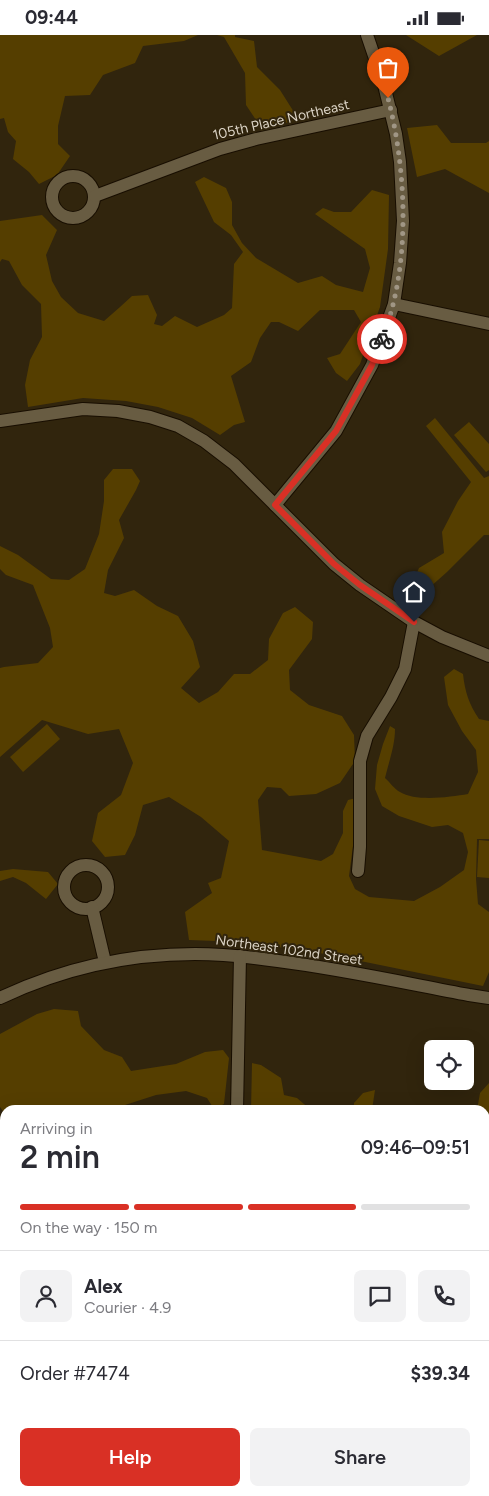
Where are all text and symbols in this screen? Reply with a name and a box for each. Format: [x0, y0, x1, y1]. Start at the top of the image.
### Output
text: 09:44 [25, 6, 78, 29]
pin [367, 47, 409, 98]
icon: bag [374, 54, 402, 82]
street label: 105th Place Northeast [211, 96, 351, 144]
courier [357, 314, 407, 364]
icon: bike [368, 325, 396, 353]
pin [393, 571, 435, 622]
icon: home [400, 578, 428, 606]
street label: Northeast 102nd Street [214, 931, 364, 969]
map controls [424, 1040, 474, 1090]
button: locate [424, 1040, 474, 1090]
text: Arriving in [20, 1119, 92, 1138]
text: 09:46–09:51 [361, 1136, 470, 1159]
text: 2 min [20, 1138, 100, 1176]
text: On the way · 150 m [20, 1218, 157, 1237]
button: person [20, 1270, 72, 1322]
button: chat [354, 1270, 406, 1322]
button: phone [418, 1270, 470, 1322]
text: Alex [84, 1275, 123, 1298]
text: Courier · 4.9 [84, 1298, 171, 1317]
text: Order #7474 [20, 1362, 130, 1385]
text: $39.34 [411, 1362, 470, 1385]
button: Help [20, 1428, 240, 1486]
button: Share [250, 1428, 470, 1486]

